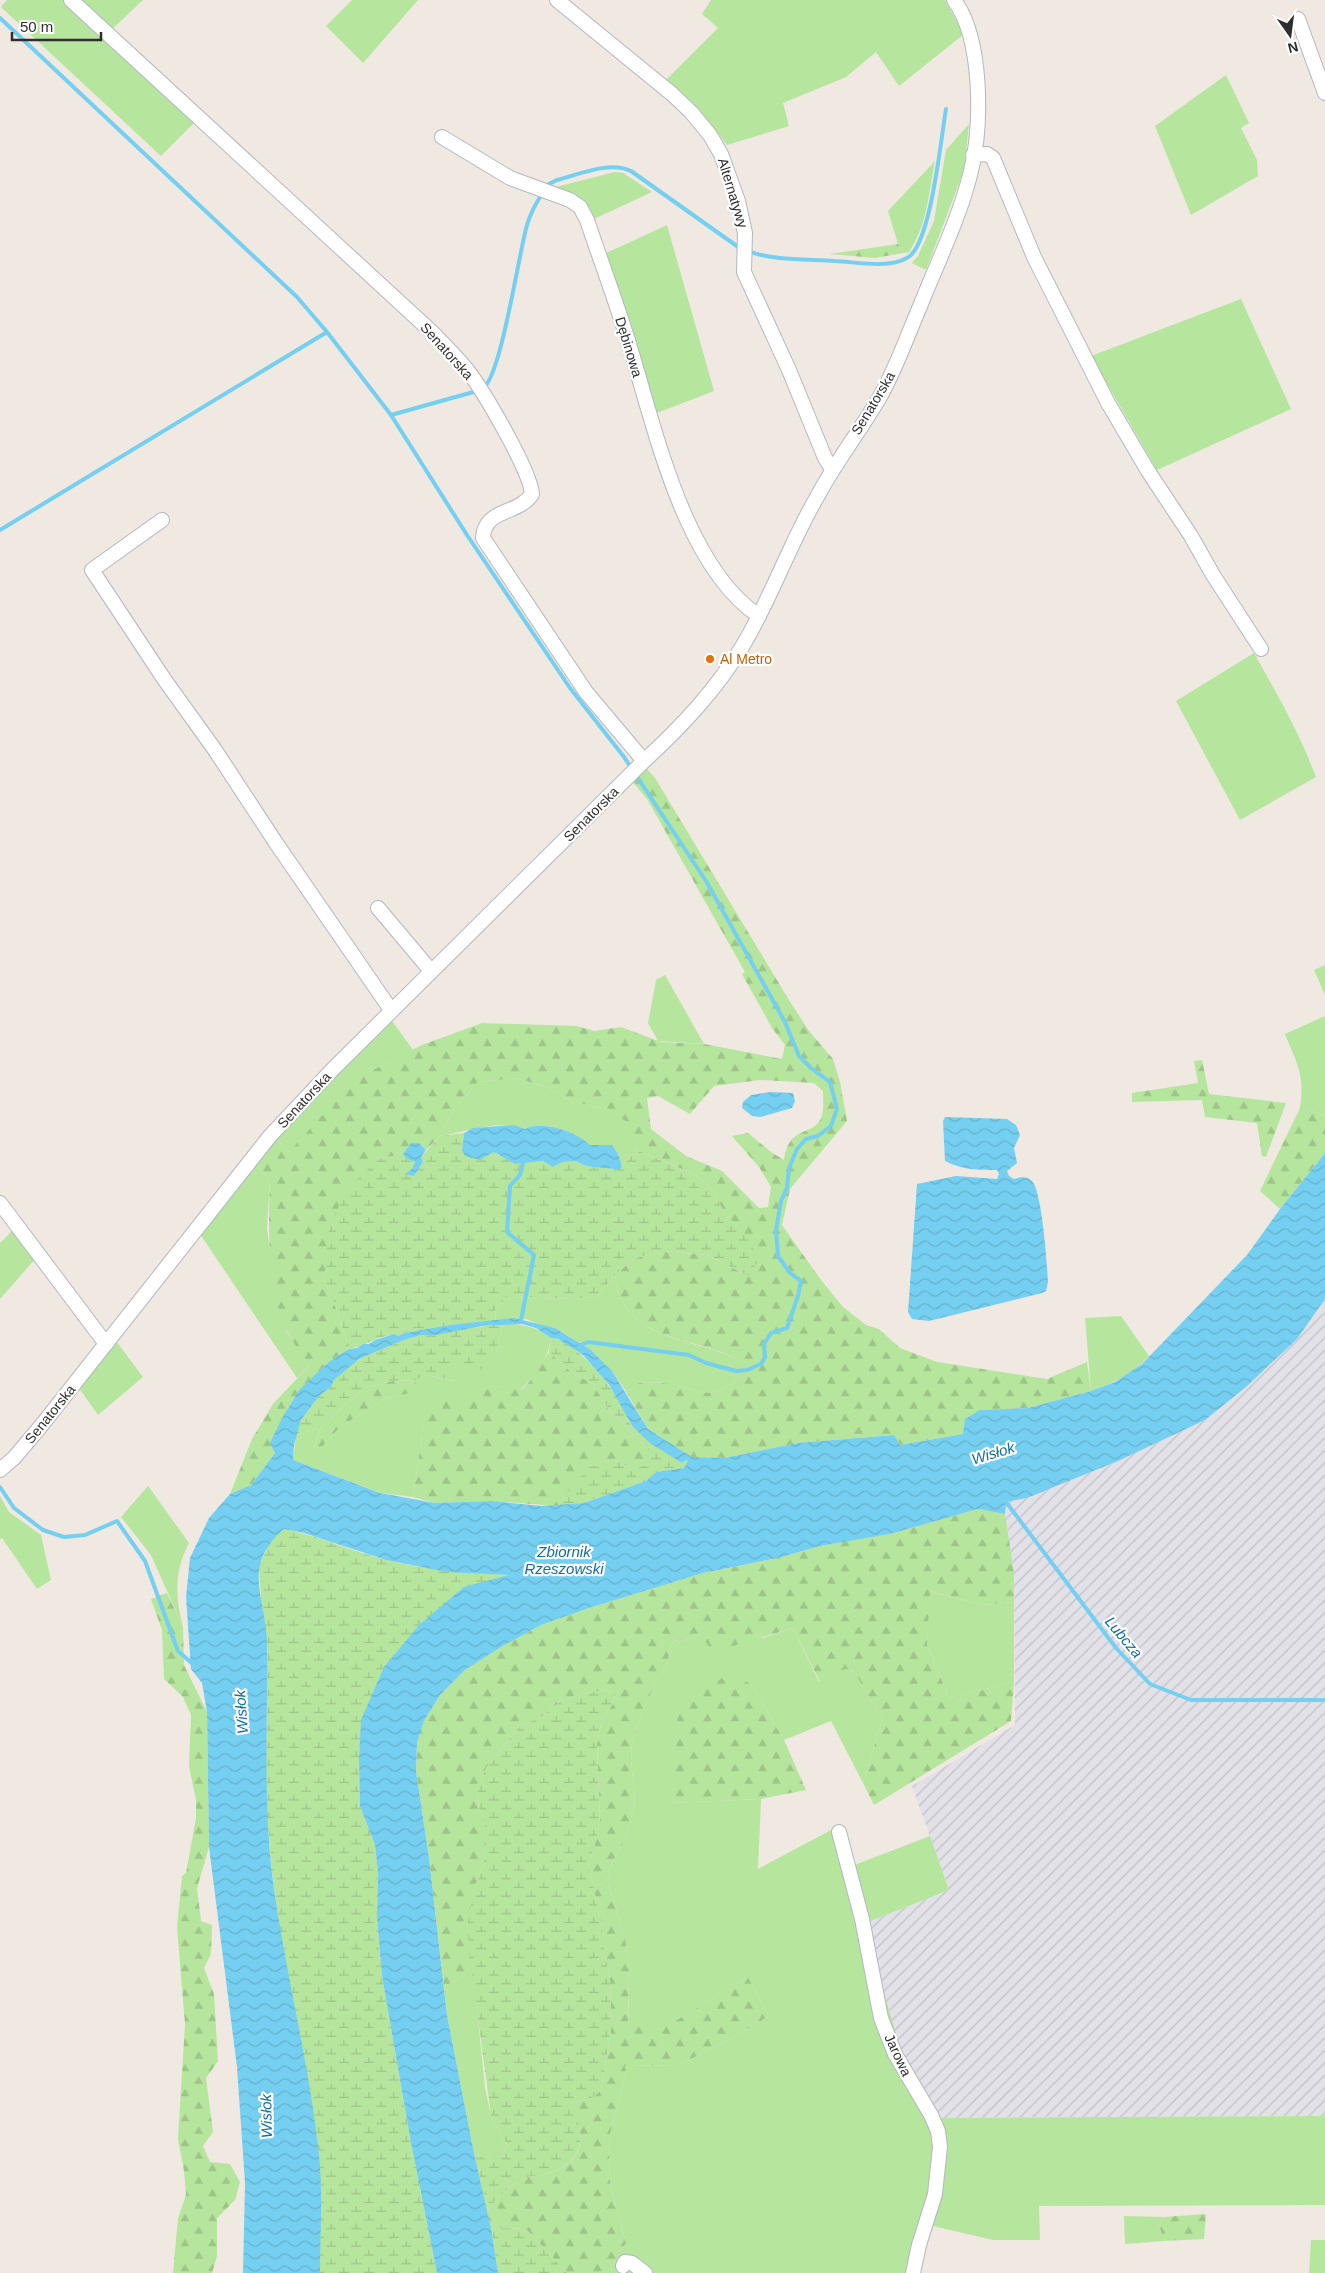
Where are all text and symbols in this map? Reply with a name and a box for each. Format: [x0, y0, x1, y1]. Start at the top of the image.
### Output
scale bar [12, 10, 101, 42]
north arrow [1265, 10, 1315, 60]
text: 50 m [20, 18, 53, 35]
text: N [1286, 39, 1300, 57]
street label: Alternatywy [715, 156, 751, 230]
street label: Dębinowa [612, 315, 646, 379]
street label: Senatorska [417, 319, 477, 383]
street label: Senatorska [848, 368, 898, 437]
place label: Al Metro [720, 651, 772, 667]
marker: Al Metro [704, 653, 716, 665]
street label: Senatorska [560, 783, 622, 845]
street label: Senatorska [274, 1068, 334, 1131]
street label: Senatorska [21, 1381, 79, 1447]
water label: Wisłok [969, 1438, 1018, 1468]
water label: Zbiornik Rzeszowski [524, 1543, 604, 1577]
water label: Lubcza [1102, 1613, 1146, 1661]
water label: Wisłok [231, 1688, 251, 1735]
street label: Jarowa [881, 2031, 915, 2079]
water label: Wisłok [257, 2092, 275, 2138]

